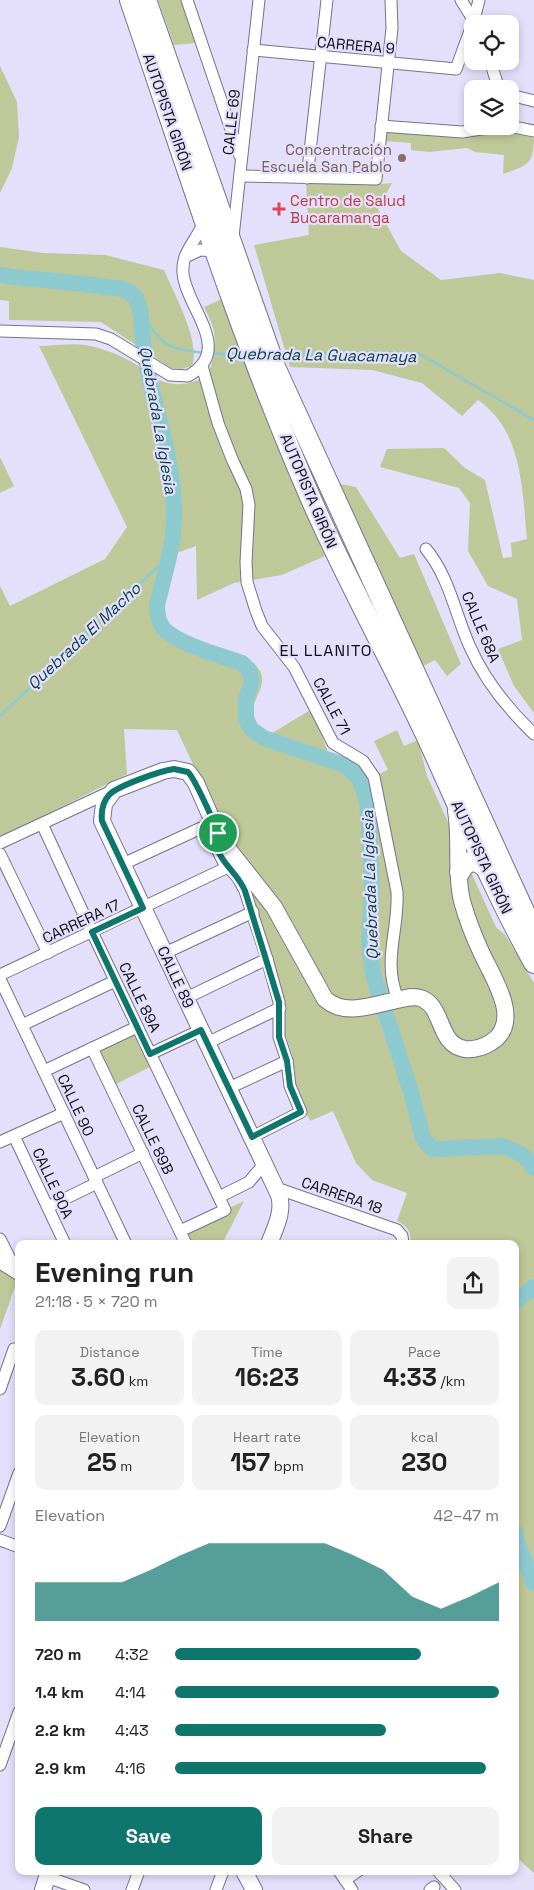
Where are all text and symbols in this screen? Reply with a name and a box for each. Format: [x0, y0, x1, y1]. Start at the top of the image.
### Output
map controls [464, 15, 519, 135]
button: locate [464, 15, 519, 70]
street label: CARRERA 9 [316, 32, 396, 58]
street label: AUTOPISTA GIRÓN [139, 51, 197, 173]
button: layers [464, 80, 519, 135]
street label: CALLE 69 [218, 88, 244, 156]
place label: Concentración Escuela San Pablo [262, 140, 392, 176]
marker: Concentración Escuela San Pablo [396, 152, 408, 164]
place label: Centro de Salud Bucaramanga [290, 191, 406, 227]
marker: Centro de Salud Bucaramanga [272, 202, 286, 216]
water label: Quebrada La Guacamaya [226, 343, 417, 367]
water label: Quebrada La Iglesia [135, 344, 181, 496]
street label: AUTOPISTA GIRÓN [276, 431, 342, 551]
water label: Quebrada El Macho [23, 577, 146, 694]
street label: CALLE 68A [457, 588, 505, 666]
district label: EL LLANITO [279, 640, 373, 661]
street label: CALLE 71 [309, 674, 355, 738]
street label: AUTOPISTA GIRÓN [447, 797, 517, 917]
water label: Quebrada La Iglesia [357, 809, 383, 960]
pin [197, 812, 239, 854]
icon: arrive [204, 819, 232, 847]
street label: CARRERA 17 [39, 895, 123, 947]
street label: CALLE 89 [153, 943, 199, 1011]
street label: CALLE 89A [115, 959, 165, 1036]
street label: CALLE 90 [53, 1071, 99, 1139]
street label: CALLE 89B [128, 1101, 178, 1177]
street label: CALLE 90A [28, 1145, 78, 1222]
street label: CARRERA 18 [299, 1172, 385, 1218]
text: Evening run [35, 1254, 194, 1290]
button: share [447, 1257, 499, 1309]
text: 21:18 · 5 × 720 m [35, 1291, 158, 1312]
text: Distance [80, 1343, 139, 1361]
text: Time [251, 1343, 283, 1361]
text: Pace [408, 1343, 441, 1361]
text: 3.60 [71, 1361, 125, 1393]
text: 16:23 [235, 1361, 299, 1393]
text: 4:33 [383, 1361, 437, 1393]
text: km [125, 1372, 148, 1390]
text: /km [437, 1372, 465, 1390]
text: Elevation [79, 1428, 140, 1446]
text: Heart rate [233, 1428, 301, 1446]
text: kcal [411, 1428, 438, 1446]
text: 25 [87, 1446, 117, 1478]
text: 157 [230, 1446, 270, 1478]
text: 230 [401, 1446, 447, 1478]
text: m [117, 1457, 132, 1475]
text: bpm [270, 1457, 304, 1475]
text: Elevation [35, 1505, 105, 1526]
text: 42–47 m [433, 1505, 499, 1526]
text: 720 m [35, 1644, 81, 1665]
text: 4:32 [115, 1644, 148, 1665]
text: 1.4 km [35, 1682, 84, 1703]
text: 4:14 [115, 1682, 146, 1703]
text: 2.2 km [35, 1720, 86, 1741]
text: 4:43 [115, 1720, 149, 1741]
text: 2.9 km [35, 1758, 86, 1779]
text: 4:16 [115, 1758, 146, 1779]
button: Save [35, 1807, 262, 1865]
button: Share [272, 1807, 499, 1865]

